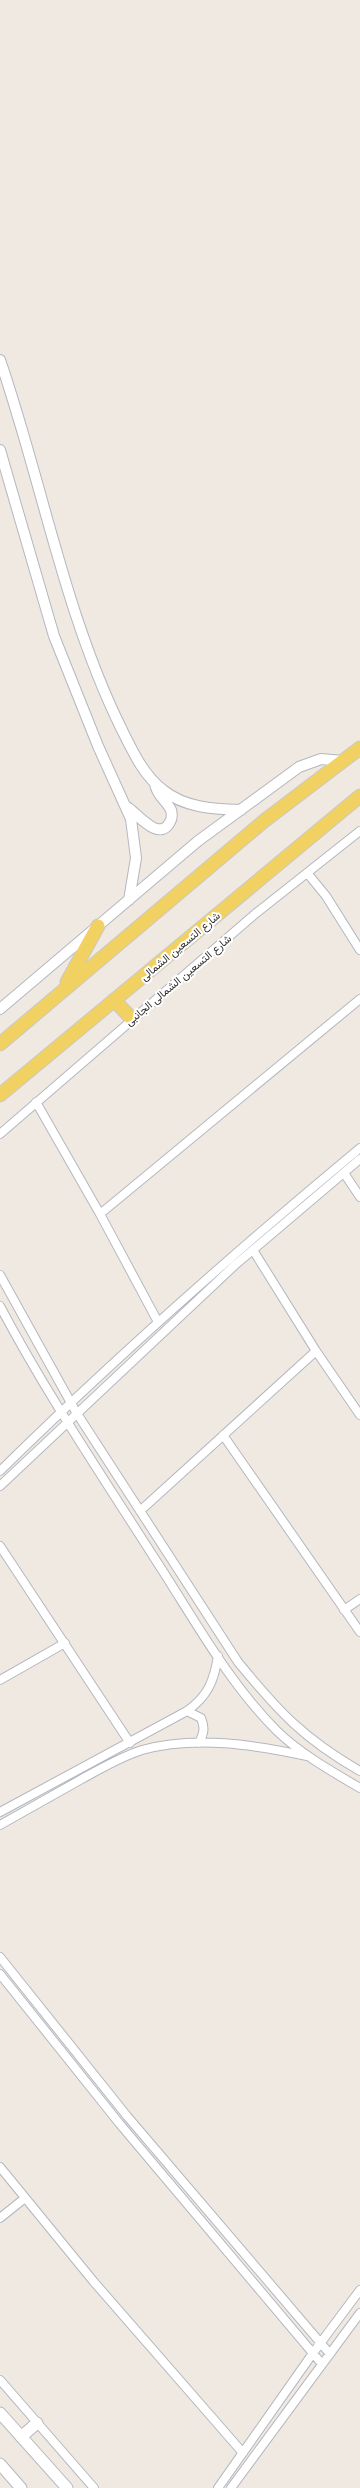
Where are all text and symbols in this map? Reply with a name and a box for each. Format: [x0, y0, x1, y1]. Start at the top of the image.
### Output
street label: شارع التسعين الشمالى [137, 908, 224, 984]
street label: شارع التسعين الشمالى الجانبى [122, 931, 235, 1029]

